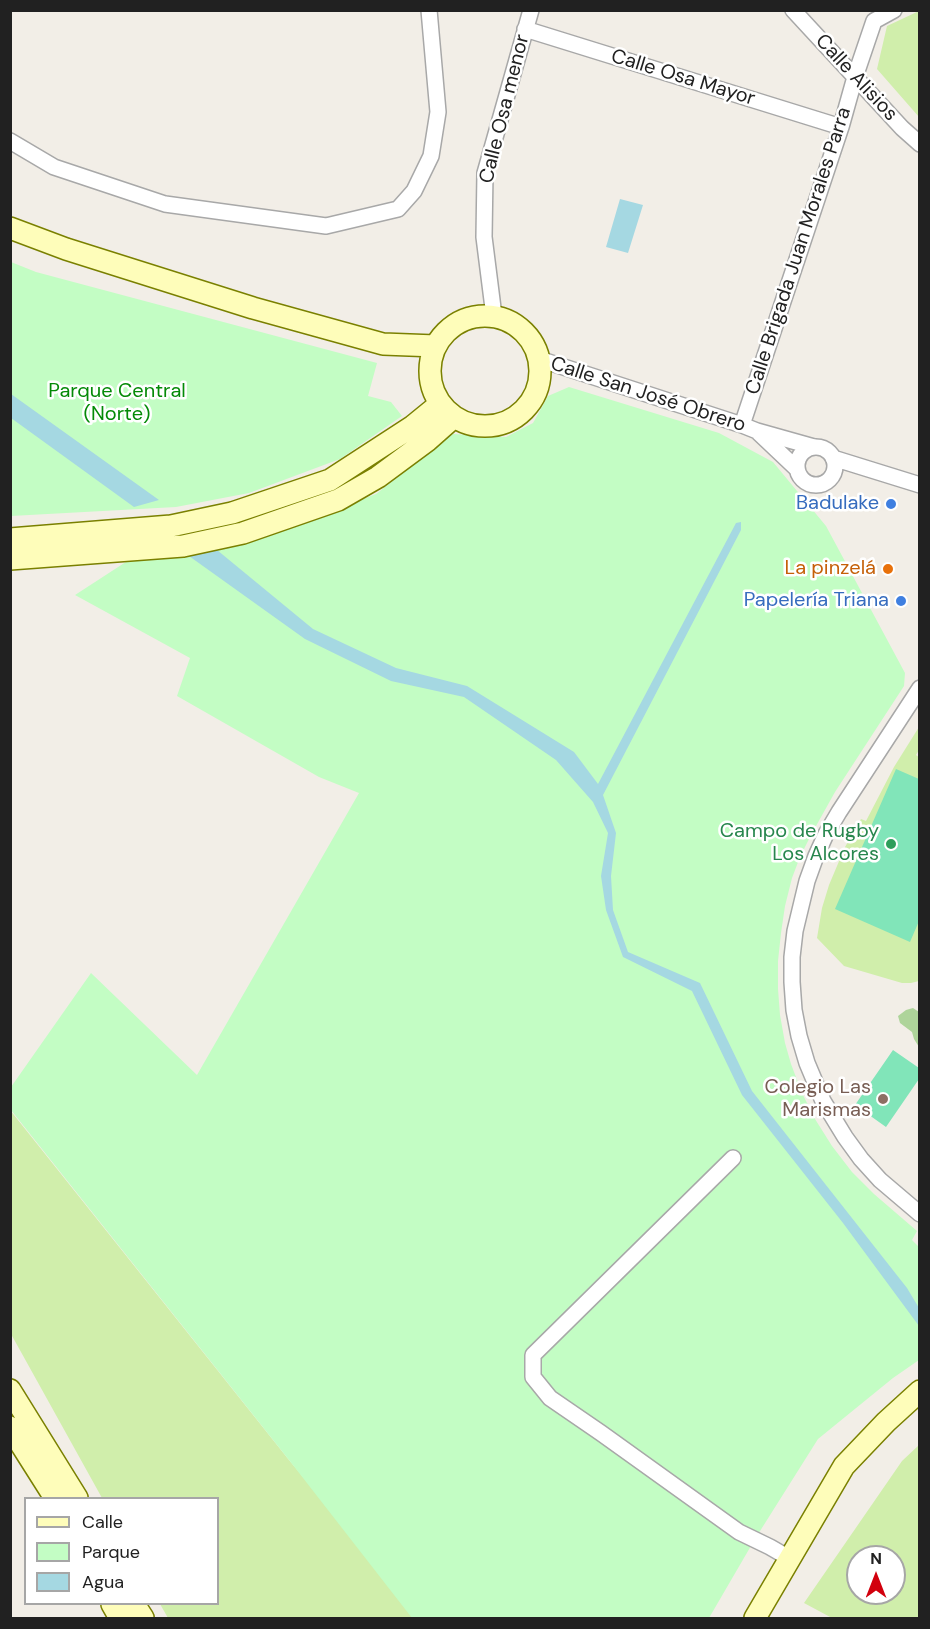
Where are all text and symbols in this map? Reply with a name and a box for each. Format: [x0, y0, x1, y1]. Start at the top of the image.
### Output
street label: Calle Alisios [810, 30, 902, 126]
street label: Calle Osa menor [475, 32, 535, 186]
street label: Calle Osa Mayor [608, 45, 758, 111]
street label: Calle Brigada Juan Morales Parra [741, 104, 857, 398]
street label: Calle San José Obrero [547, 352, 749, 438]
park label: Parque Central (Norte) [48, 380, 186, 427]
place label: Badulake [796, 492, 879, 516]
marker: Badulake [884, 497, 898, 511]
place label: La pinzelá [785, 557, 876, 581]
marker: La pinzelá [881, 562, 895, 576]
place label: Papelería Triana [744, 589, 889, 613]
marker: Papelería Triana [894, 594, 908, 608]
place label: Campo de Rugby Los Alcores [720, 820, 879, 867]
marker: Campo de Rugby Los Alcores [884, 837, 898, 851]
place label: Colegio Las Marismas [764, 1076, 871, 1123]
marker: Colegio Las Marismas [876, 1092, 890, 1106]
legend [24, 1497, 219, 1605]
text: Calle [82, 1510, 123, 1534]
text: Parque [82, 1540, 140, 1564]
north arrow [846, 1545, 906, 1605]
text: N [870, 1548, 882, 1569]
text: Agua [82, 1570, 124, 1594]

